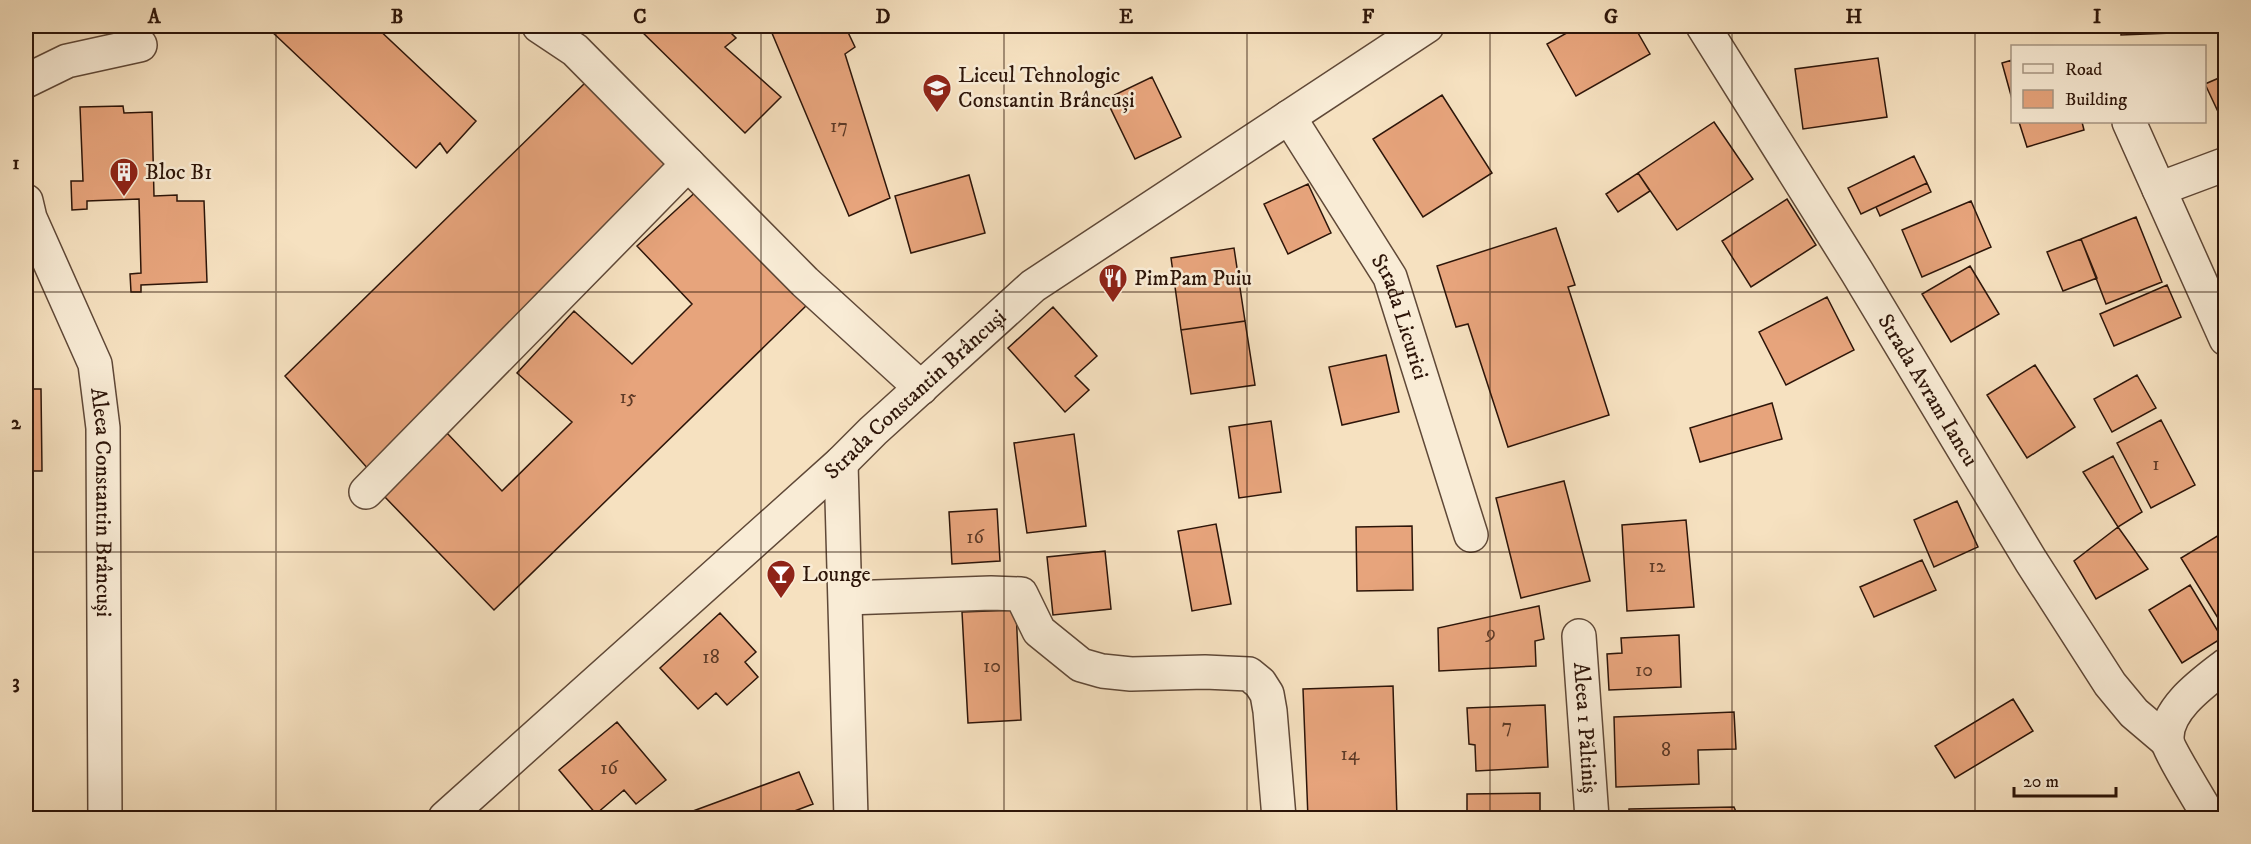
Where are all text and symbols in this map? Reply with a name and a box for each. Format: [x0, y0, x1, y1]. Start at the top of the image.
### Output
text: A [147, 5, 162, 30]
text: B [391, 5, 403, 30]
text: C [633, 5, 647, 30]
text: D [876, 5, 891, 30]
text: E [1119, 5, 1133, 30]
text: F [1362, 5, 1375, 30]
text: G [1604, 5, 1618, 30]
text: H [1846, 5, 1863, 30]
text: I [2093, 5, 2101, 30]
legend [2011, 45, 2206, 123]
text: Road [2065, 59, 2102, 81]
place label: Liceul Tehnologic Constantin Brâncuși [958, 62, 1135, 114]
school or university icon: Liceul Tehnologic Constantin Brâncuși [921, 72, 953, 114]
text: Building [2065, 89, 2127, 111]
house number: 17 [830, 114, 848, 139]
text: 1 [12, 151, 20, 176]
building icon: Bloc B1 [108, 156, 140, 198]
place label: Bloc B1 [145, 159, 212, 186]
street label: Strada Licurici [1365, 249, 1435, 383]
restaurant icon: PimPam Puiu [1097, 262, 1129, 304]
place label: PimPam Puiu [1134, 265, 1252, 292]
street label: Strada Constantin Brâncuși [819, 304, 1012, 485]
street label: Strada Avram Iancu [1872, 309, 1984, 471]
house number: 15 [619, 385, 637, 410]
street label: Aleea Constantin Brâncuși [85, 386, 117, 617]
text: 2 [11, 411, 22, 436]
house number: 1 [2152, 452, 2160, 477]
house number: 16 [966, 525, 984, 550]
house number: 12 [1648, 554, 1666, 579]
bar icon: Lounge [765, 558, 797, 600]
place label: Lounge [802, 561, 871, 588]
house number: 9 [1485, 621, 1496, 646]
house number: 18 [702, 645, 720, 670]
house number: 10 [983, 654, 1001, 679]
house number: 10 [1635, 658, 1653, 683]
street label: Aleea 1 Păltiniș [1567, 661, 1604, 794]
text: 3 [12, 670, 20, 695]
house number: 7 [1502, 714, 1512, 739]
house number: 8 [1661, 738, 1671, 763]
house number: 14 [1341, 742, 1360, 767]
house number: 16 [600, 756, 618, 781]
scale bar [2014, 760, 2116, 798]
text: 20 m [2023, 771, 2059, 793]

